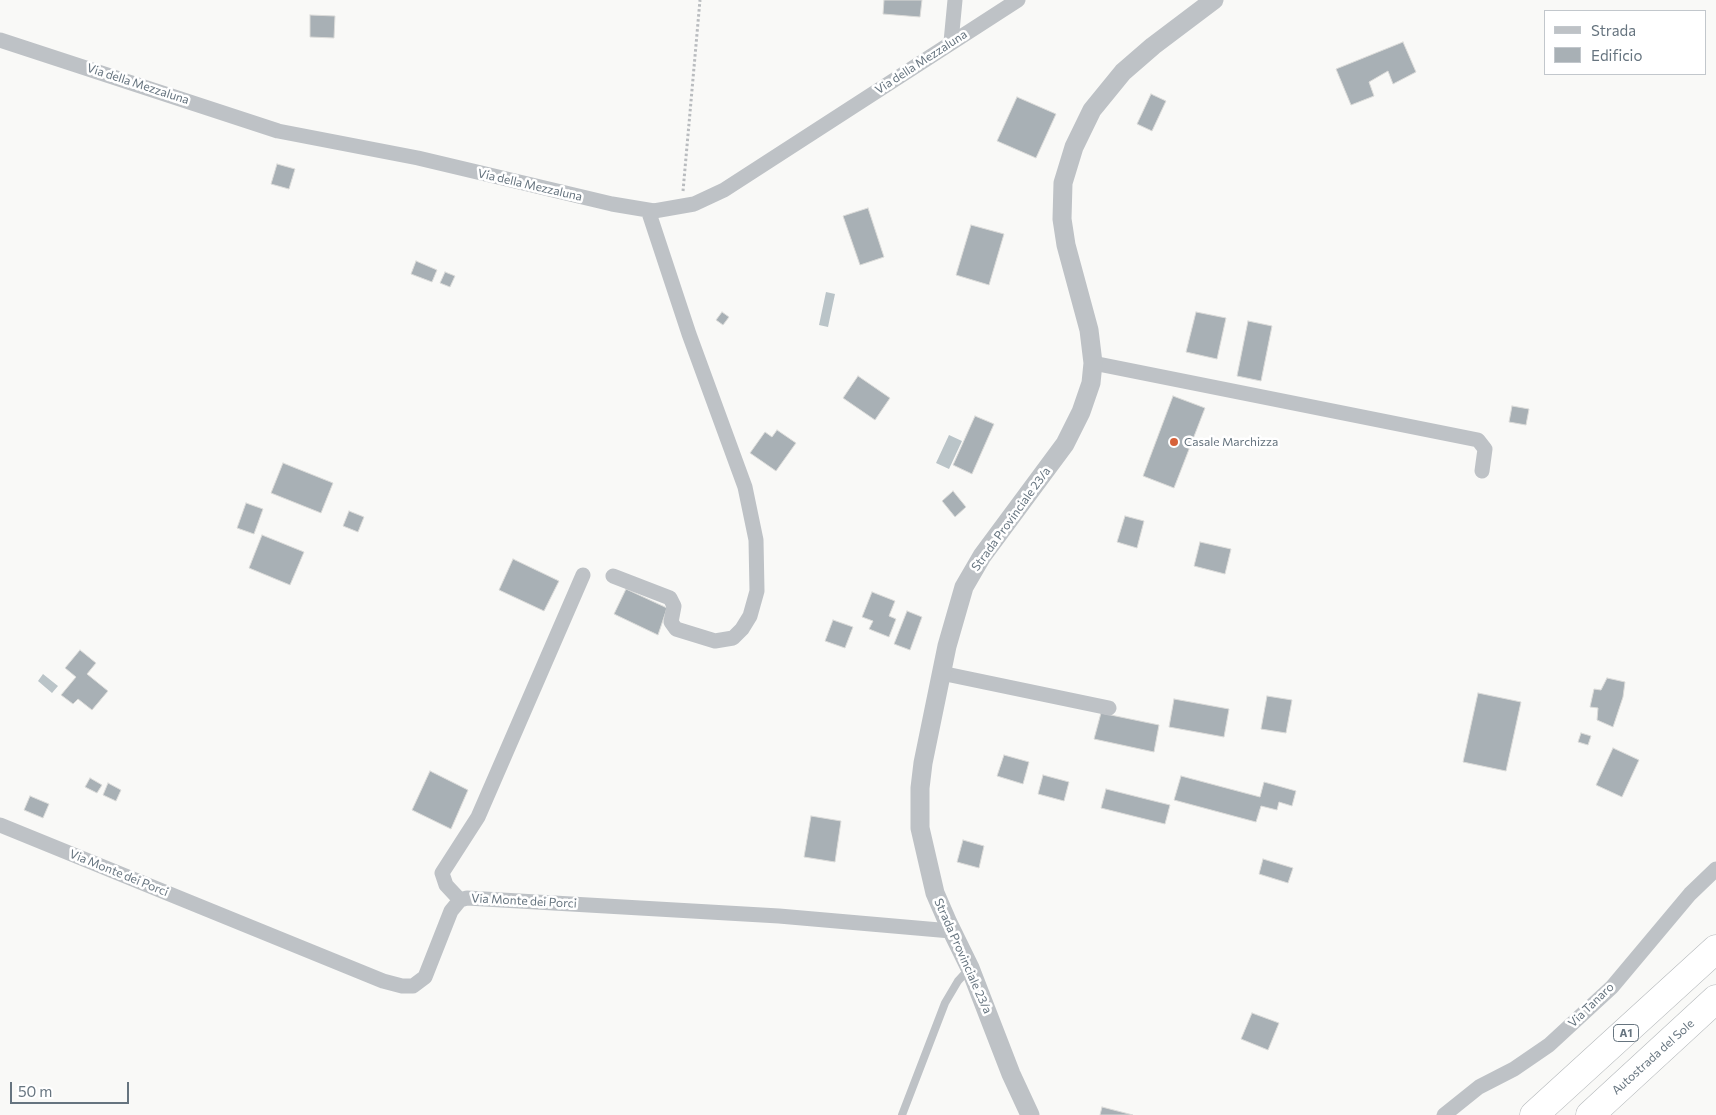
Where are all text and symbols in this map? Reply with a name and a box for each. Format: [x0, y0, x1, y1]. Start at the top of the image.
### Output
legend [1544, 10, 1706, 75]
text: Strada [1591, 21, 1636, 39]
street label: Via della Mezzaluna [872, 27, 970, 97]
text: Edificio [1591, 46, 1642, 64]
street label: Via della Mezzaluna [85, 61, 191, 107]
street label: Via della Mezzaluna [476, 166, 584, 204]
place label: Casale Marchizza [1184, 435, 1278, 449]
marker: Casale Marchizza [1168, 436, 1180, 448]
street label: Strada Provinciale 23/a [969, 464, 1053, 574]
street label: Via Monte dei Porci [67, 847, 171, 899]
street label: Via Monte dei Porci [471, 891, 577, 911]
street label: Strada Provinciale 23/a [931, 896, 995, 1016]
street label: Via Tanaro [1565, 980, 1617, 1030]
street label: Autostrada del Sole [1609, 1016, 1697, 1098]
road number: A1 [1614, 1024, 1638, 1042]
scale bar [12, 1072, 131, 1104]
text: 50 m [18, 1082, 52, 1100]

